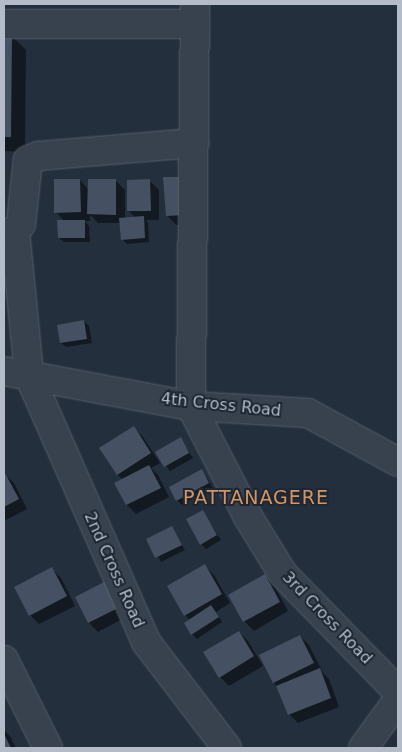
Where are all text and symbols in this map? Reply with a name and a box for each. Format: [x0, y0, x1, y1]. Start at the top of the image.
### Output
street label: 4th Cross Road [160, 389, 282, 421]
district label: PATTANAGERE [182, 487, 330, 509]
street label: 2nd Cross Road [80, 509, 148, 631]
street label: 3rd Cross Road [278, 568, 376, 668]

